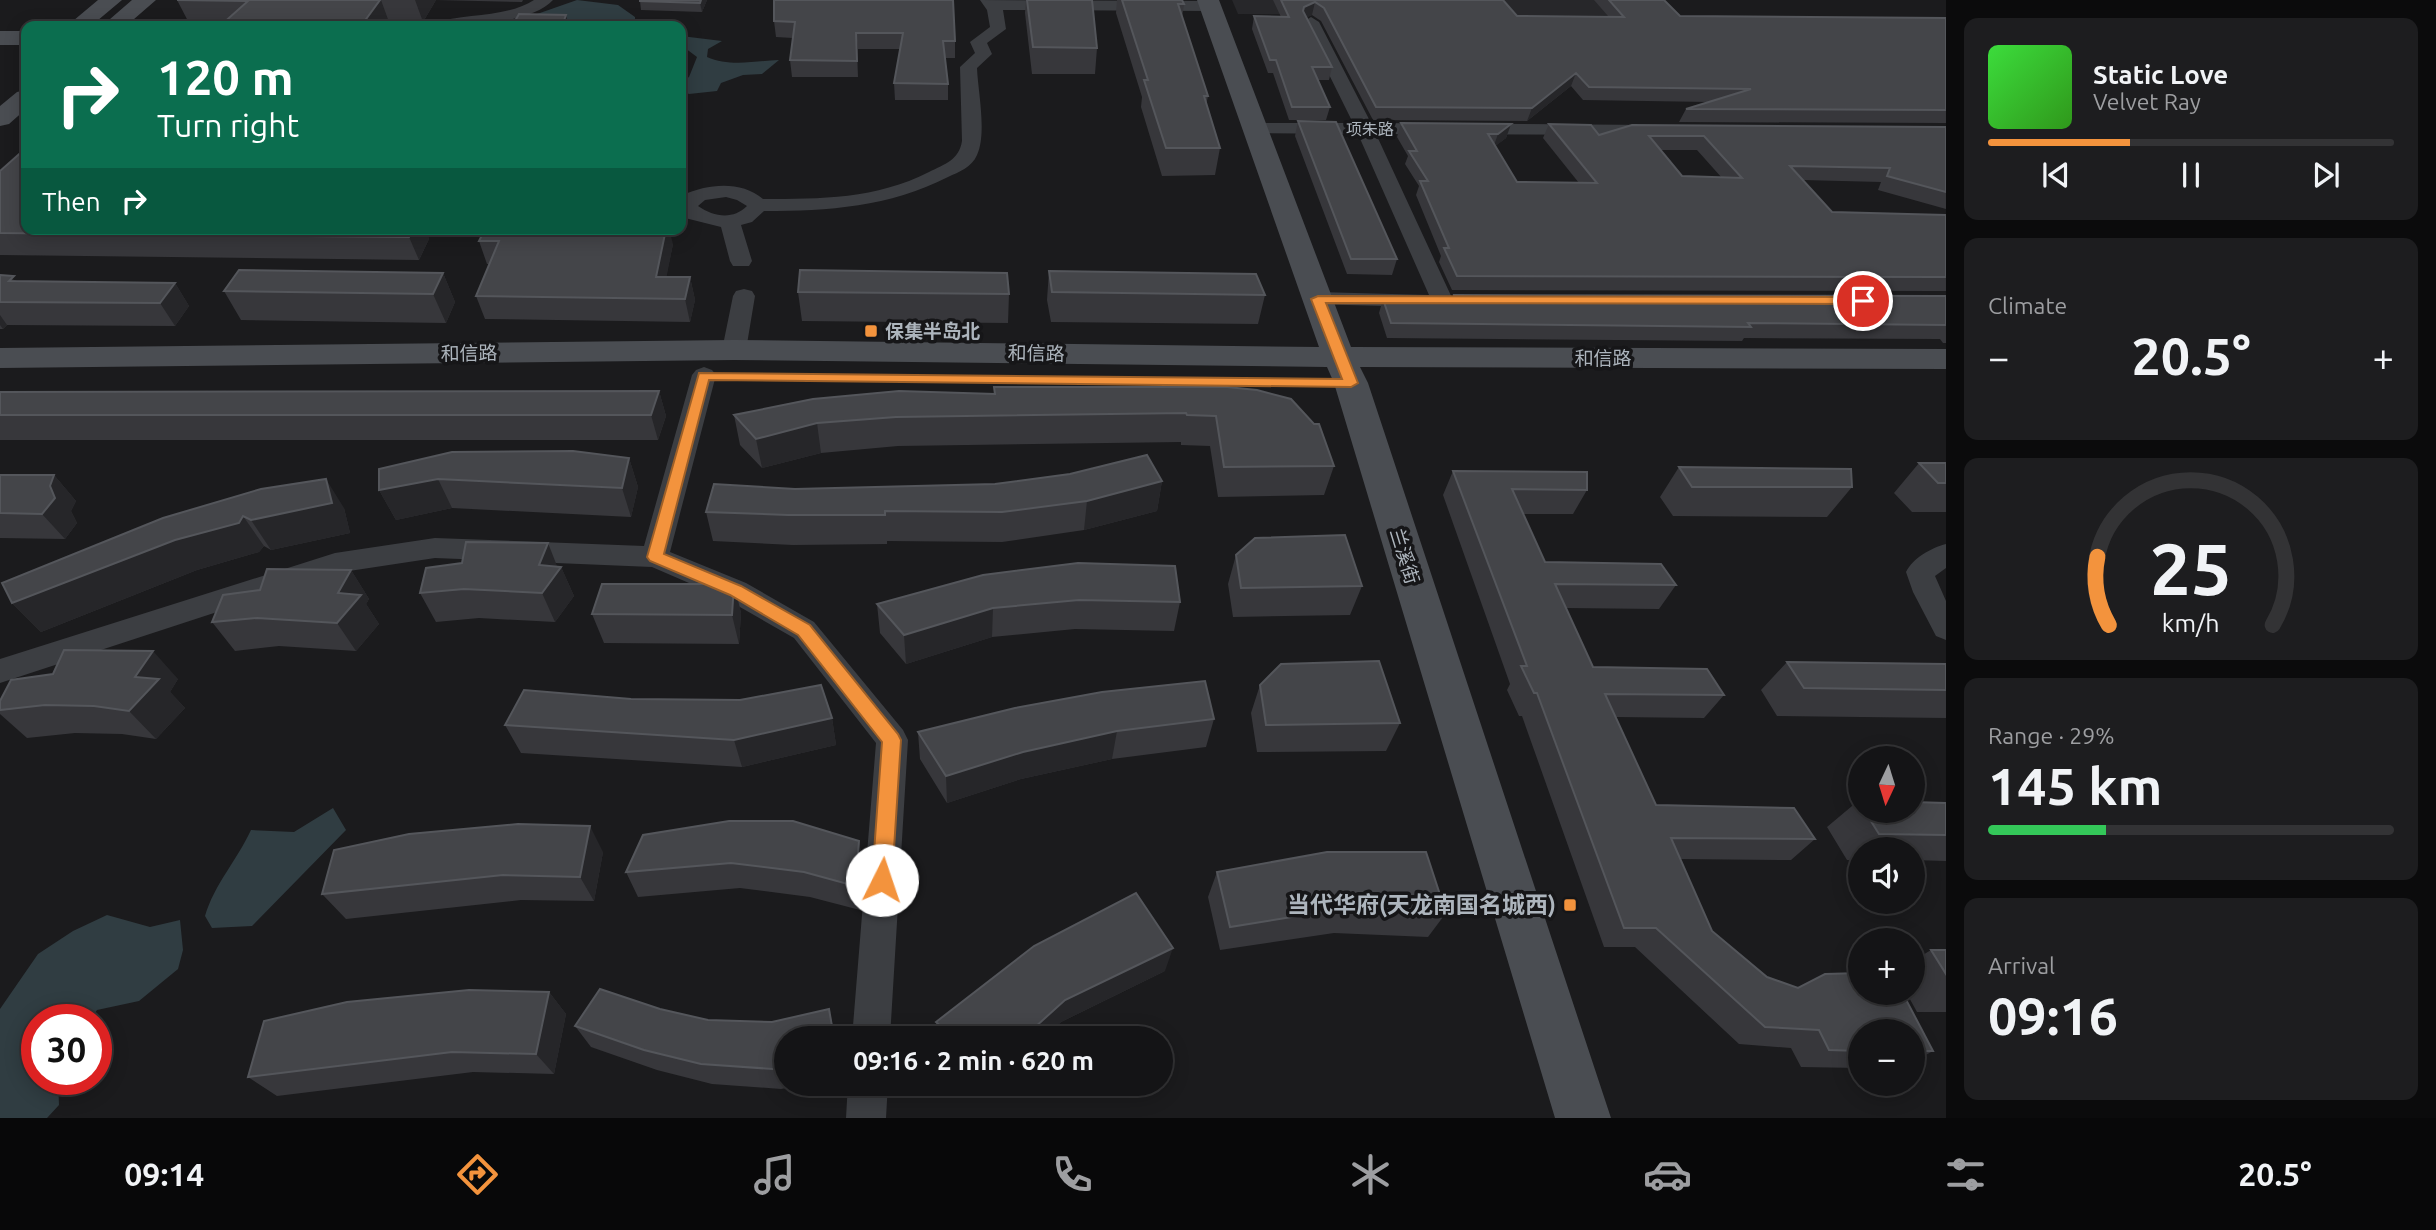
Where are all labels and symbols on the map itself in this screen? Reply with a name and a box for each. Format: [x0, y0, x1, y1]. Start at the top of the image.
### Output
street label: 项朱路 [1346, 120, 1394, 138]
pin [1833, 271, 1893, 331]
place label: 保集半岛北 [885, 320, 980, 342]
marker: 保集半岛北 [863, 323, 879, 339]
street label: 和信路 [440, 342, 498, 364]
street label: 和信路 [1007, 342, 1065, 364]
street label: 和信路 [1574, 347, 1632, 369]
street label: 兰溪街 [1386, 526, 1424, 586]
north arrow [1848, 746, 1925, 822]
position arrow [845, 843, 919, 917]
place label: 当代华府(天龙南国名城西) [1287, 892, 1556, 918]
marker: 当代华府(天龙南国名城西) [1562, 897, 1578, 913]
speed limit sign: 30 [21, 1004, 112, 1095]

